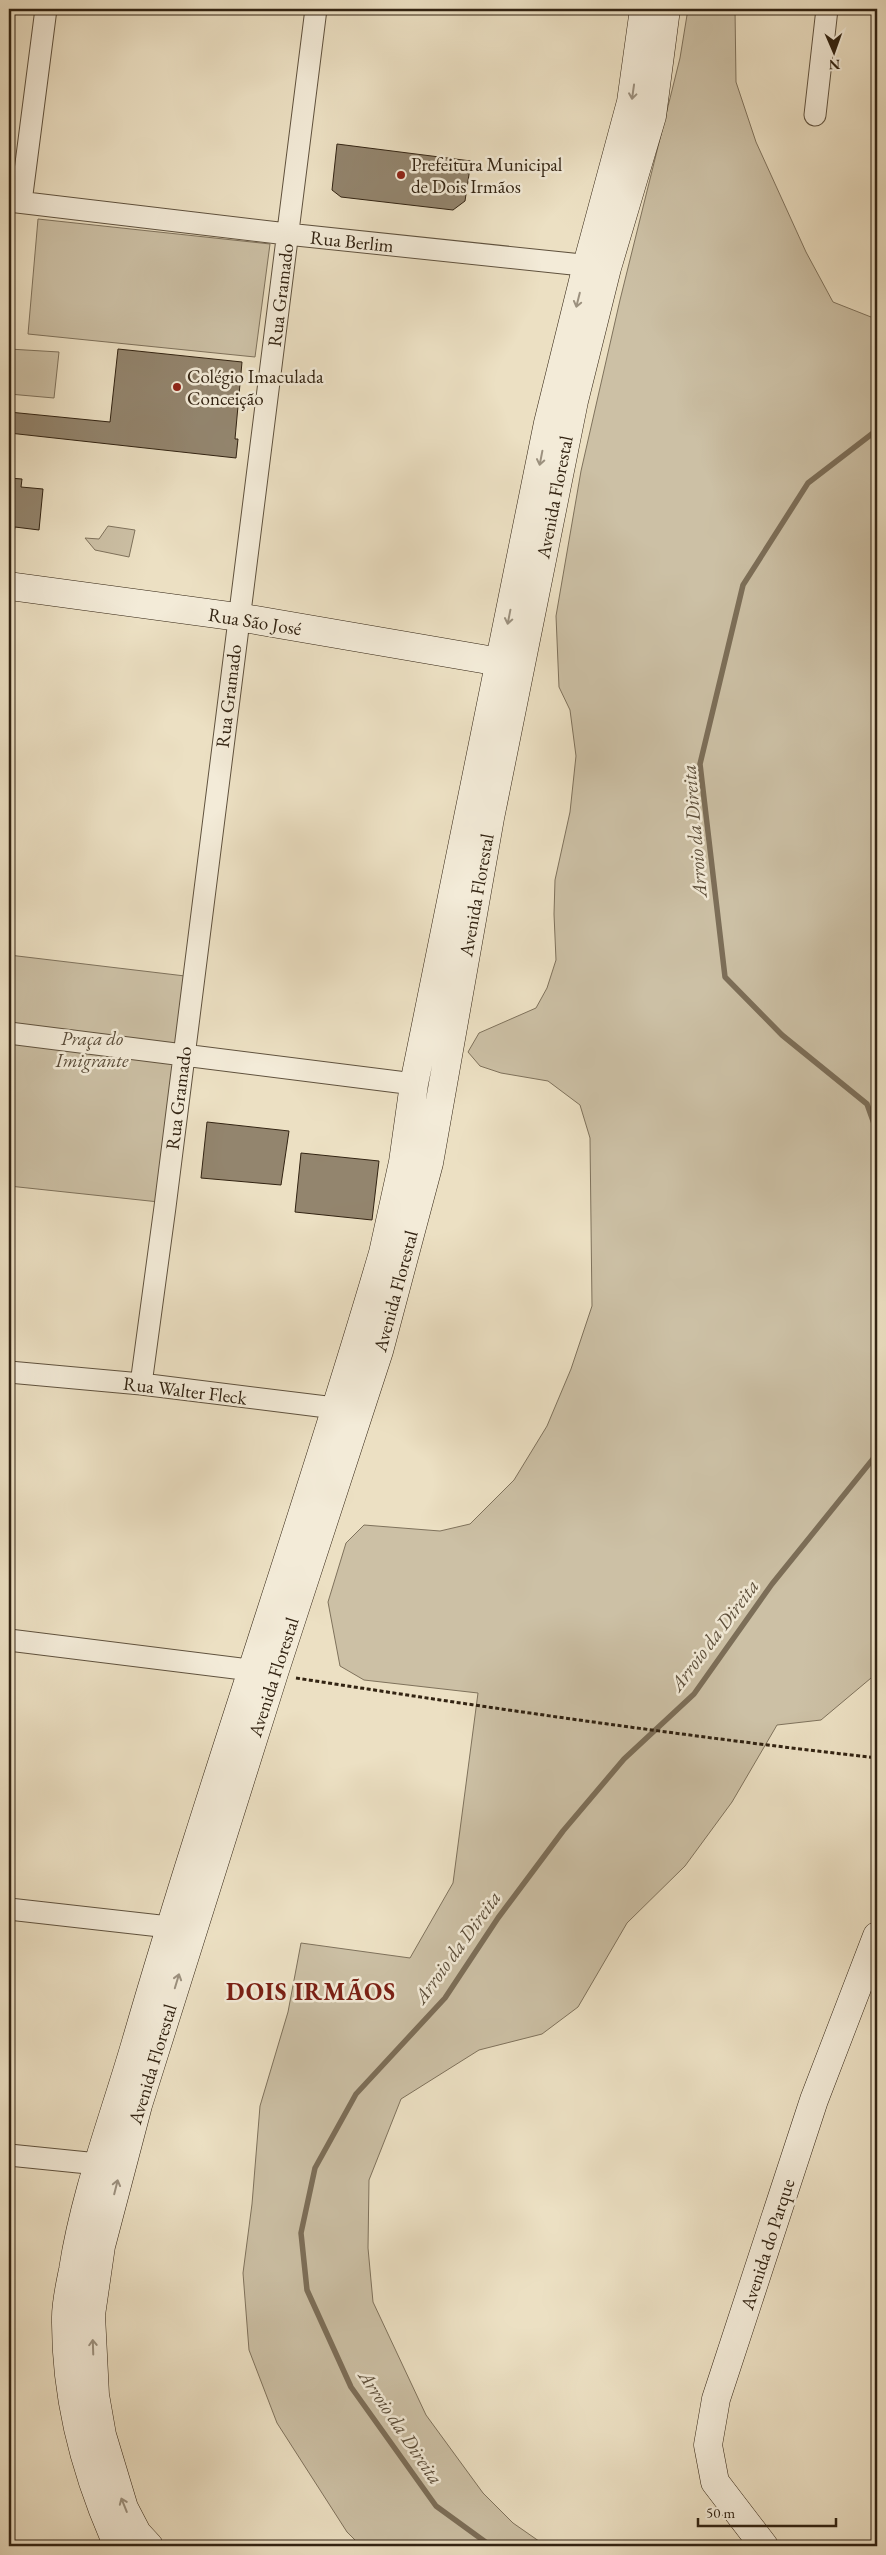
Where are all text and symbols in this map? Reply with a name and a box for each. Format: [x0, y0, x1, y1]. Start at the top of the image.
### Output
north arrow [808, 28, 858, 78]
text: N [828, 56, 840, 74]
one-way arrow [628, 83, 638, 99]
place label: Prefeitura Municipal de Dois Irmãos [411, 152, 563, 199]
marker: Prefeitura Municipal de Dois Irmãos [395, 169, 407, 181]
street label: Rua Berlim [309, 225, 395, 258]
street label: Rua Gramado [262, 242, 299, 348]
one-way arrow [573, 291, 582, 307]
place label: Colégio Imaculada Conceição [187, 364, 324, 411]
marker: Colégio Imaculada Conceição [171, 381, 183, 393]
street label: Avenida Florestal [530, 433, 579, 562]
one-way arrow [536, 449, 545, 465]
street label: Rua São José [207, 602, 303, 641]
one-way arrow [504, 609, 513, 625]
street label: Rua Gramado [210, 643, 247, 749]
water label: Arroio da Direita [675, 763, 713, 901]
street label: Avenida Florestal [453, 831, 500, 960]
park label: Praça do Imigrante [55, 1026, 129, 1073]
street label: Rua Gramado [160, 1045, 197, 1151]
street label: Avenida Florestal [367, 1227, 424, 1355]
street label: Rua Walter Fleck [122, 1371, 249, 1411]
water label: Arroio da Direita [662, 1574, 764, 1698]
street label: Avenida Florestal [242, 1614, 305, 1741]
water label: Arroio da Direita [406, 1885, 507, 2010]
one-way arrow [173, 1973, 183, 1989]
district label: DOIS IRMÃOS [226, 1976, 396, 2007]
street label: Avenida Florestal [122, 2001, 183, 2128]
street label: Avenida do Parque [734, 2175, 800, 2314]
one-way arrow [112, 2179, 121, 2195]
one-way arrow [88, 2339, 97, 2355]
water label: Arroio da Direita [352, 2363, 449, 2490]
scale bar [698, 2495, 836, 2527]
one-way arrow [118, 2498, 128, 2513]
text: 50 m [706, 2503, 735, 2522]

